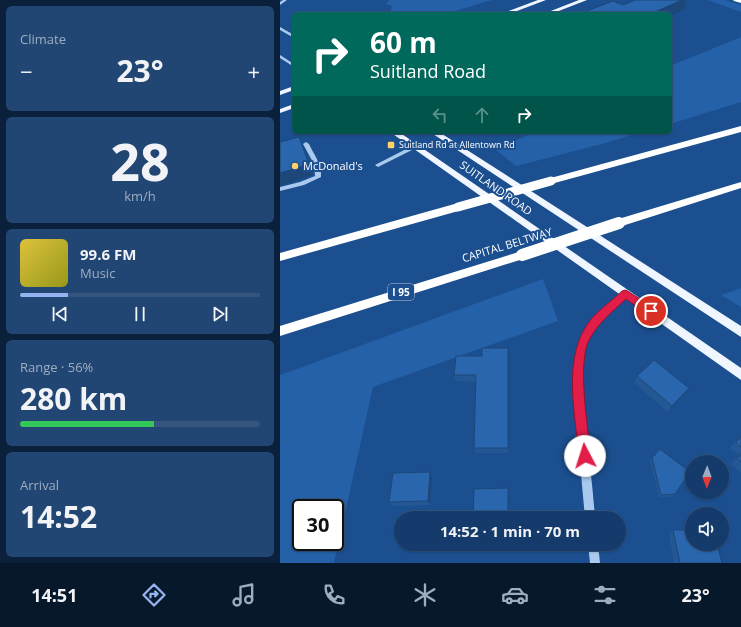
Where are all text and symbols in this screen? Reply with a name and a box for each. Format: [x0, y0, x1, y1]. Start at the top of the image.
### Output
text: 60 m [370, 23, 437, 61]
icon: right [304, 28, 356, 80]
text: Climate [20, 30, 66, 48]
text: 23° [116, 50, 164, 91]
text: − [20, 56, 33, 86]
text: + [247, 56, 260, 86]
text: Suitland Road [370, 59, 486, 83]
icon: left [429, 104, 451, 126]
icon: ahead [471, 104, 493, 126]
icon: right [513, 104, 535, 126]
text: 28 [110, 125, 170, 196]
place label: Suitland Rd at Allentown Rd [399, 138, 515, 151]
marker: Suitland Rd at Allentown Rd [386, 140, 396, 150]
street label: SUITLAND ROAD [457, 157, 536, 218]
place label: McDonald's [303, 158, 363, 173]
marker: McDonald's [290, 161, 300, 171]
text: km/h [124, 187, 156, 205]
street label: CAPITAL BELTWAY [460, 223, 555, 265]
text: 99.6 FM [80, 244, 136, 264]
text: Music [80, 264, 115, 282]
road number: I 95 [388, 284, 414, 300]
pin [634, 294, 668, 328]
icon: arrive [640, 300, 662, 322]
icon: previous [49, 303, 71, 325]
icon: pause [129, 303, 151, 325]
icon: next [209, 303, 231, 325]
text: Range · 56% [20, 358, 93, 376]
text: 280 km [20, 378, 127, 419]
position arrow [564, 435, 606, 477]
north arrow [685, 455, 729, 499]
map controls [685, 455, 729, 551]
text: Arrival [20, 476, 59, 494]
text: 14:52 [20, 496, 97, 537]
speed limit sign: 30 [292, 499, 344, 551]
button: sound [685, 507, 729, 551]
text: 14:52 · 1 min · 70 m [440, 521, 580, 541]
icon: directions [140, 581, 168, 609]
icon: music [230, 581, 258, 609]
icon: phone [320, 581, 348, 609]
icon: climate [411, 581, 439, 609]
icon: car [501, 581, 529, 609]
icon: filters [591, 581, 619, 609]
text: 14:51 [31, 583, 77, 607]
text: 23° [682, 583, 710, 607]

